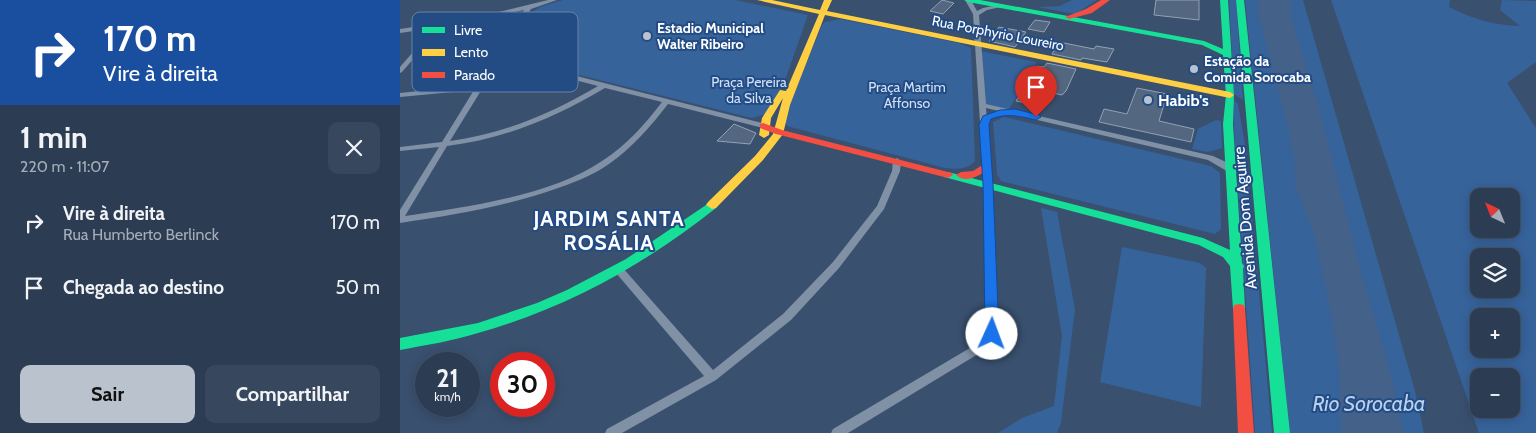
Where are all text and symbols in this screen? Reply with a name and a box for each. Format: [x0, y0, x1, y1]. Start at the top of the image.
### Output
street label: Rua Porphyrio Loureiro [930, 11, 1066, 55]
legend [412, 12, 578, 92]
text: 170 m [103, 17, 196, 60]
place label: Estadio Municipal Walter Ribeiro [657, 19, 764, 53]
icon: right [20, 20, 85, 85]
text: Livre [454, 21, 482, 39]
marker: Estadio Municipal Walter Ribeiro [641, 30, 653, 42]
text: Lento [454, 43, 488, 61]
place label: Estação da Comida Sorocaba [1204, 52, 1311, 86]
text: Vire à direita [103, 60, 218, 87]
marker: Estação da Comida Sorocaba [1188, 63, 1200, 75]
text: Parado [454, 66, 495, 84]
pin [1015, 66, 1057, 117]
park label: Praça Pereira da Silva [711, 73, 787, 107]
icon: arrive [1022, 73, 1050, 101]
park label: Praça Martim Affonso [868, 78, 946, 112]
place label: Habib's [1158, 91, 1209, 110]
marker: Habib's [1142, 94, 1154, 106]
text: 1 min [20, 119, 88, 156]
button: close [328, 122, 380, 174]
street label: Avenida Dom Aguirre [1229, 146, 1261, 290]
text: 220 m · 11:07 [20, 157, 109, 176]
north arrow [1470, 188, 1520, 238]
map controls [1470, 188, 1520, 418]
text: Vire à direita [63, 202, 165, 225]
district label: JARDIM SANTA ROSÁLIA [532, 206, 685, 255]
icon: right [20, 209, 48, 237]
text: 170 m [330, 211, 380, 234]
text: Rua Humberto Berlinck [63, 225, 219, 244]
button: layers [1470, 248, 1520, 298]
icon: arrive [20, 274, 48, 302]
text: Chegada ao destino [63, 276, 224, 299]
text: 50 m [336, 276, 380, 299]
position arrow [965, 307, 1017, 359]
button: + [1470, 308, 1520, 358]
speed limit sign: 30 [490, 352, 555, 417]
text: 21 [436, 363, 459, 393]
button: Sair [20, 365, 195, 423]
button: Compartilhar [205, 365, 380, 423]
button: − [1470, 368, 1520, 418]
text: km/h [434, 389, 461, 404]
water label: Rio Sorocaba [1313, 391, 1425, 416]

